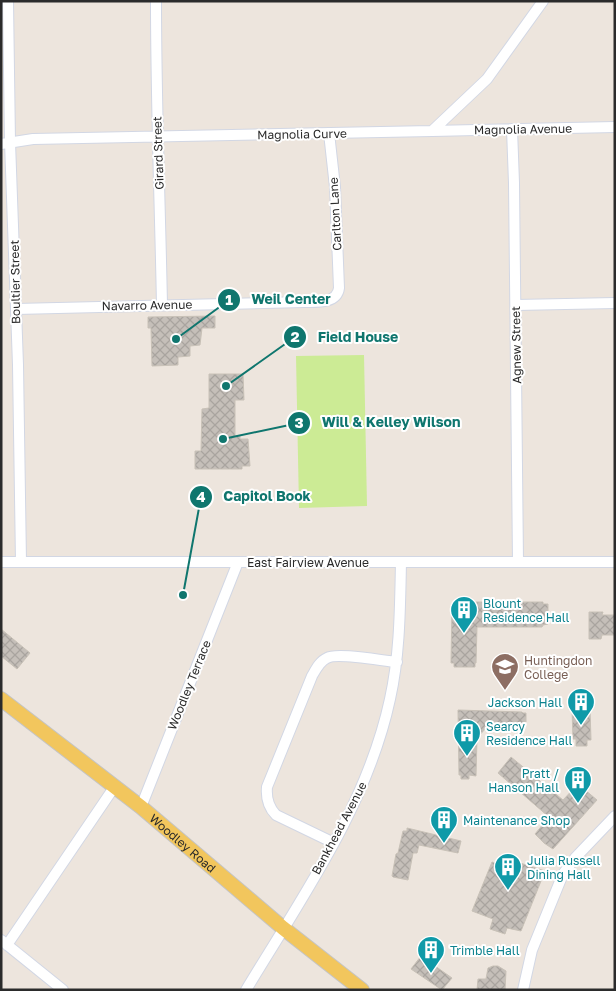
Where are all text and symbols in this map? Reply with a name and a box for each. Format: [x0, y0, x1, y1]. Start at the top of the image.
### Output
street label: Girard Street [149, 116, 167, 190]
street label: Magnolia Avenue [474, 121, 572, 137]
street label: Magnolia Curve [257, 126, 347, 142]
street label: Carlton Lane [326, 177, 344, 251]
street label: Boultier Street [7, 240, 23, 324]
callout: Weil Center [217, 285, 341, 314]
text: 1 [225, 290, 233, 308]
text: Weil Center [251, 290, 331, 307]
street label: Navarro Avenue [102, 297, 192, 313]
street label: Agnew Street [508, 306, 524, 384]
callout: Field House [282, 323, 408, 352]
text: 2 [290, 327, 300, 345]
text: Field House [318, 328, 398, 345]
callout: Will & Kelley Wilson [286, 408, 470, 437]
text: 3 [294, 413, 304, 431]
text: Will & Kelley Wilson [322, 413, 460, 430]
callout: Capitol Book [189, 482, 321, 511]
text: 4 [196, 487, 206, 505]
text: Capitol Book [223, 487, 311, 504]
street label: East Fairview Avenue [247, 555, 369, 570]
building icon: Blount Residence Hall [449, 595, 479, 634]
place label: Blount Residence Hall [483, 596, 570, 625]
street label: Woodley Terrace [164, 638, 214, 732]
school or university icon: Huntingdon College [490, 652, 520, 691]
place label: Huntingdon College [524, 653, 592, 682]
building icon: Jackson Hall [566, 687, 596, 726]
place label: Jackson Hall [488, 695, 562, 710]
building icon: Searcy Residence Hall [452, 718, 482, 757]
place label: Searcy Residence Hall [486, 719, 573, 748]
building icon: Pratt / Hanson Hall [563, 765, 593, 804]
place label: Pratt / Hanson Hall [488, 766, 559, 795]
street label: Bankhead Avenue [308, 779, 370, 877]
building icon: Maintenance Shop [429, 805, 459, 844]
street label: Woodley Road [147, 810, 219, 875]
place label: Maintenance Shop [463, 813, 570, 828]
building icon: Julia Russell Dining Hall [493, 852, 523, 891]
place label: Julia Russell Dining Hall [527, 853, 600, 882]
building icon: Trimble Hall [416, 935, 446, 974]
place label: Trimble Hall [450, 943, 520, 958]

